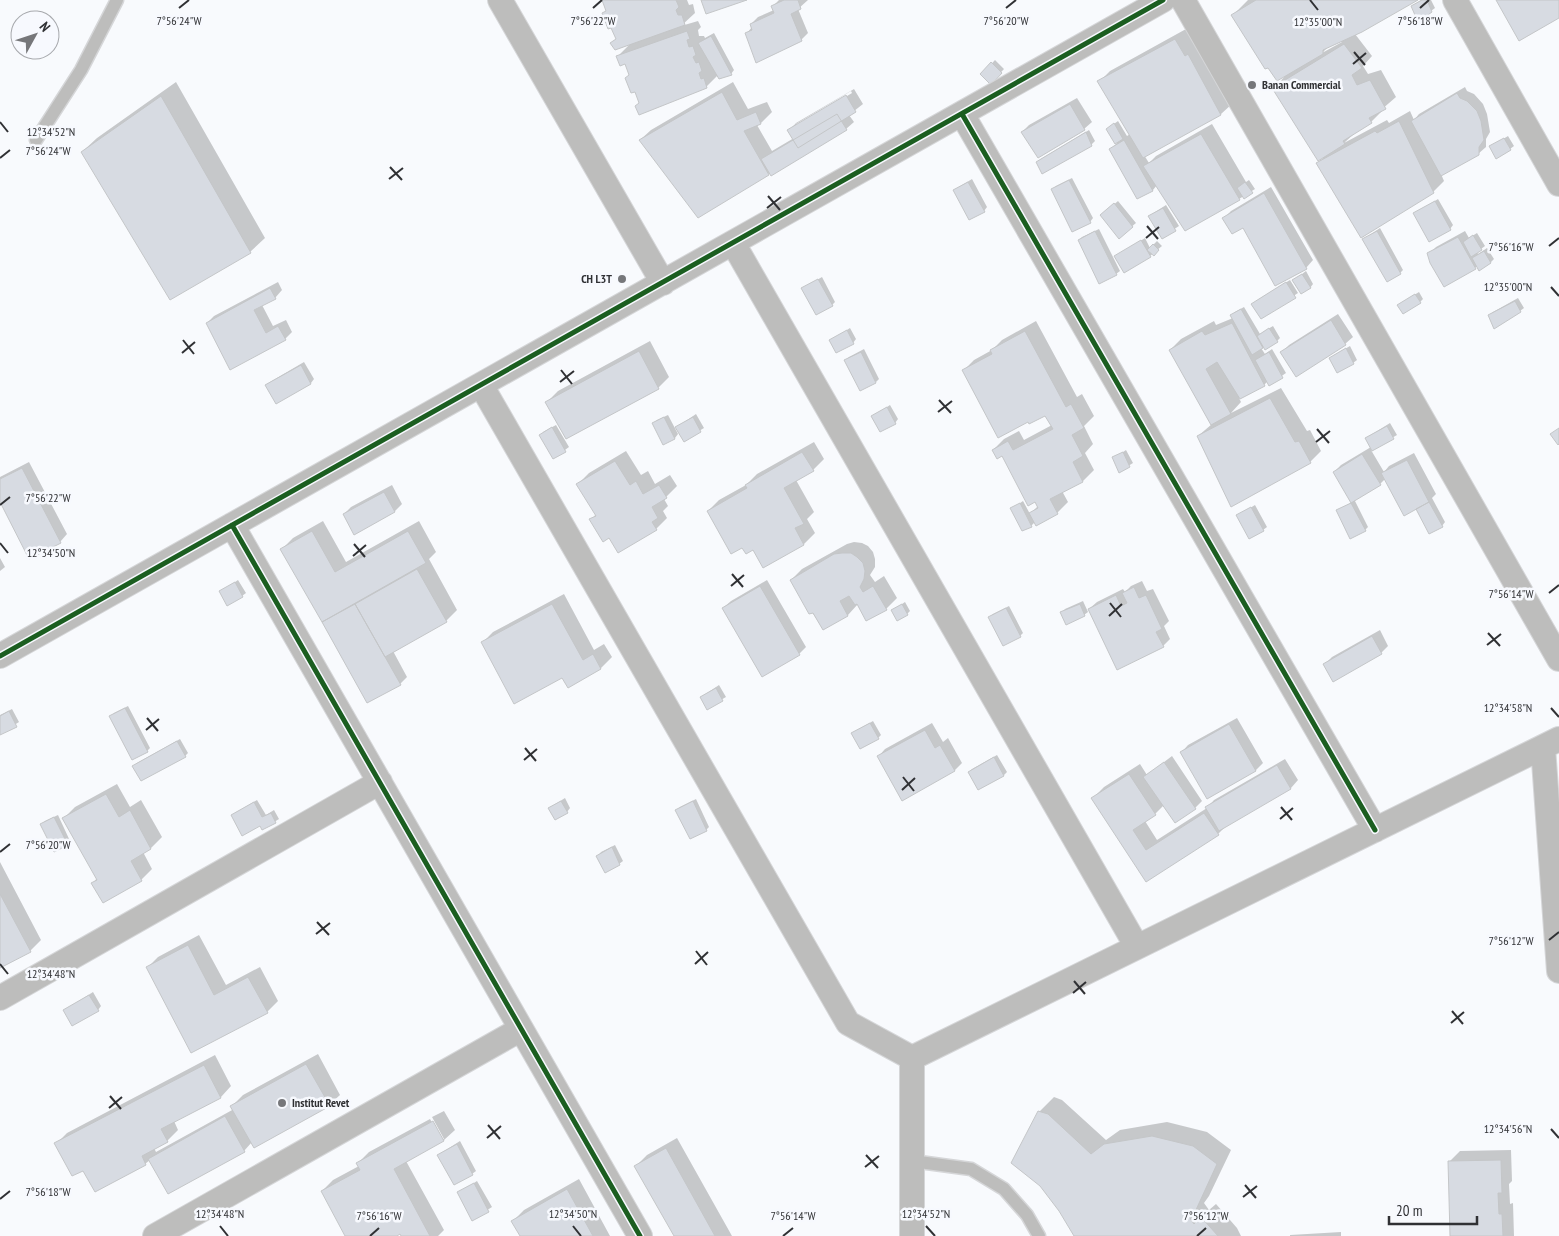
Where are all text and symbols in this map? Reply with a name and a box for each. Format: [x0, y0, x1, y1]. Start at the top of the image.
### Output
north arrow [10, 10, 60, 60]
text: 7°56'24"W [156, 13, 202, 28]
text: 7°56'22"W [570, 13, 616, 28]
text: 7°56'20"W [983, 13, 1029, 28]
text: 7°56'18"W [1397, 13, 1443, 28]
text: 12°35'00"N [1294, 14, 1342, 29]
text: N [36, 18, 54, 35]
place label: Banan Commercial [1262, 77, 1341, 92]
marker: Banan Commercial [1246, 79, 1258, 91]
text: 12°34'52"N [27, 124, 75, 139]
text: 7°56'24"W [25, 143, 71, 158]
text: 7°56'16"W [1488, 239, 1534, 254]
place label: CH L3T [581, 271, 612, 286]
marker: CH L3T [616, 273, 628, 285]
text: 12°35'00"N [1484, 279, 1532, 294]
text: 7°56'22"W [25, 490, 71, 505]
text: 12°34'50"N [27, 545, 75, 560]
text: 7°56'14"W [1488, 586, 1534, 601]
text: 12°34'58"N [1484, 700, 1532, 715]
text: 7°56'20"W [25, 837, 71, 852]
text: 7°56'12"W [1488, 933, 1534, 948]
text: 12°34'48"N [27, 966, 75, 981]
place label: Institut Revet [292, 1095, 350, 1110]
marker: Institut Revet [276, 1097, 288, 1109]
text: 12°34'56"N [1484, 1121, 1532, 1136]
text: 7°56'18"W [25, 1184, 71, 1199]
scale bar [1389, 1194, 1476, 1226]
text: 20 m [1396, 1201, 1422, 1220]
text: 12°34'48"N [196, 1206, 244, 1221]
text: 12°34'50"N [549, 1206, 597, 1221]
text: 12°34'52"N [902, 1206, 950, 1221]
text: 7°56'16"W [356, 1208, 402, 1223]
text: 7°56'14"W [770, 1208, 816, 1223]
text: 7°56'12"W [1183, 1208, 1229, 1223]

